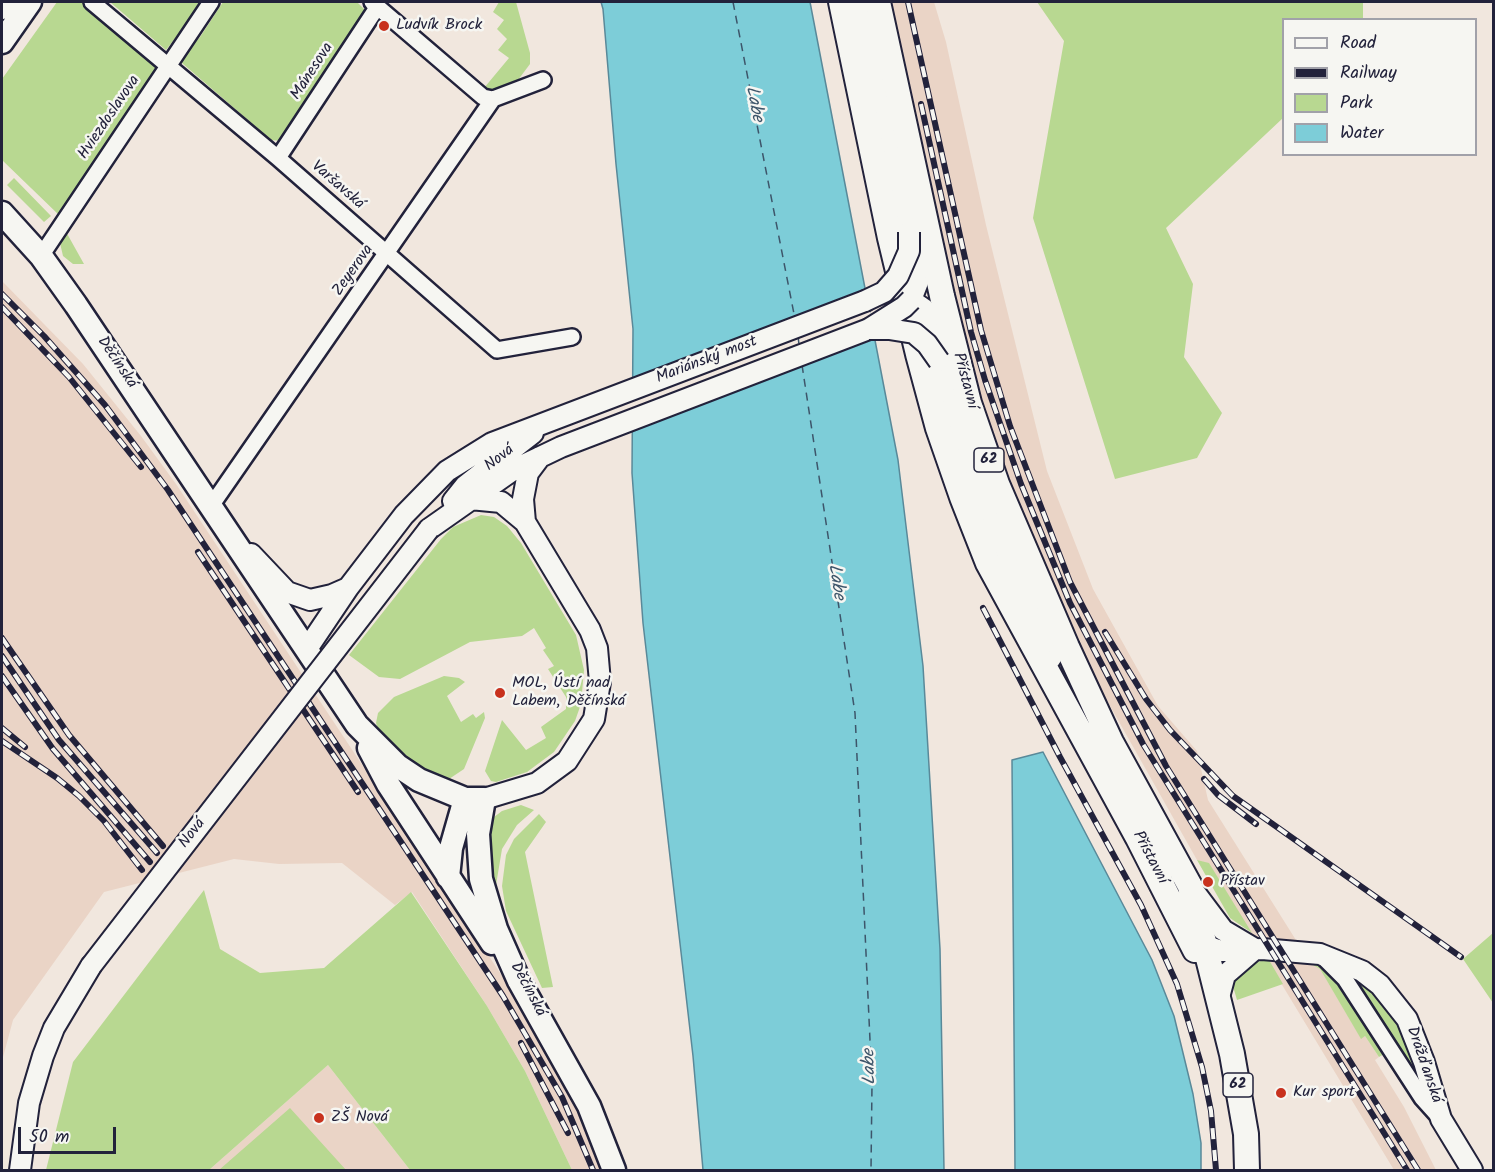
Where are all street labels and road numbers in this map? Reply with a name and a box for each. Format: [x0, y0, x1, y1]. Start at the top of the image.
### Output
street label: Mánesova [287, 40, 339, 104]
street label: Hviezdoslavova [75, 72, 145, 164]
street label: Varšavská [306, 158, 368, 214]
street label: Zeyerova [329, 241, 379, 301]
street label: Děčínská [92, 333, 140, 393]
street label: Mariánský most [654, 333, 760, 389]
street label: Přístavní [947, 351, 981, 411]
street label: Nová [481, 441, 519, 477]
road number: 62 [974, 448, 1004, 472]
street label: Nová [175, 815, 211, 853]
street label: Přístavní [1127, 828, 1171, 888]
street label: Děčínská [505, 960, 549, 1020]
street label: Drážďanská [1401, 1024, 1445, 1106]
road number: 62 [1223, 1073, 1253, 1097]

